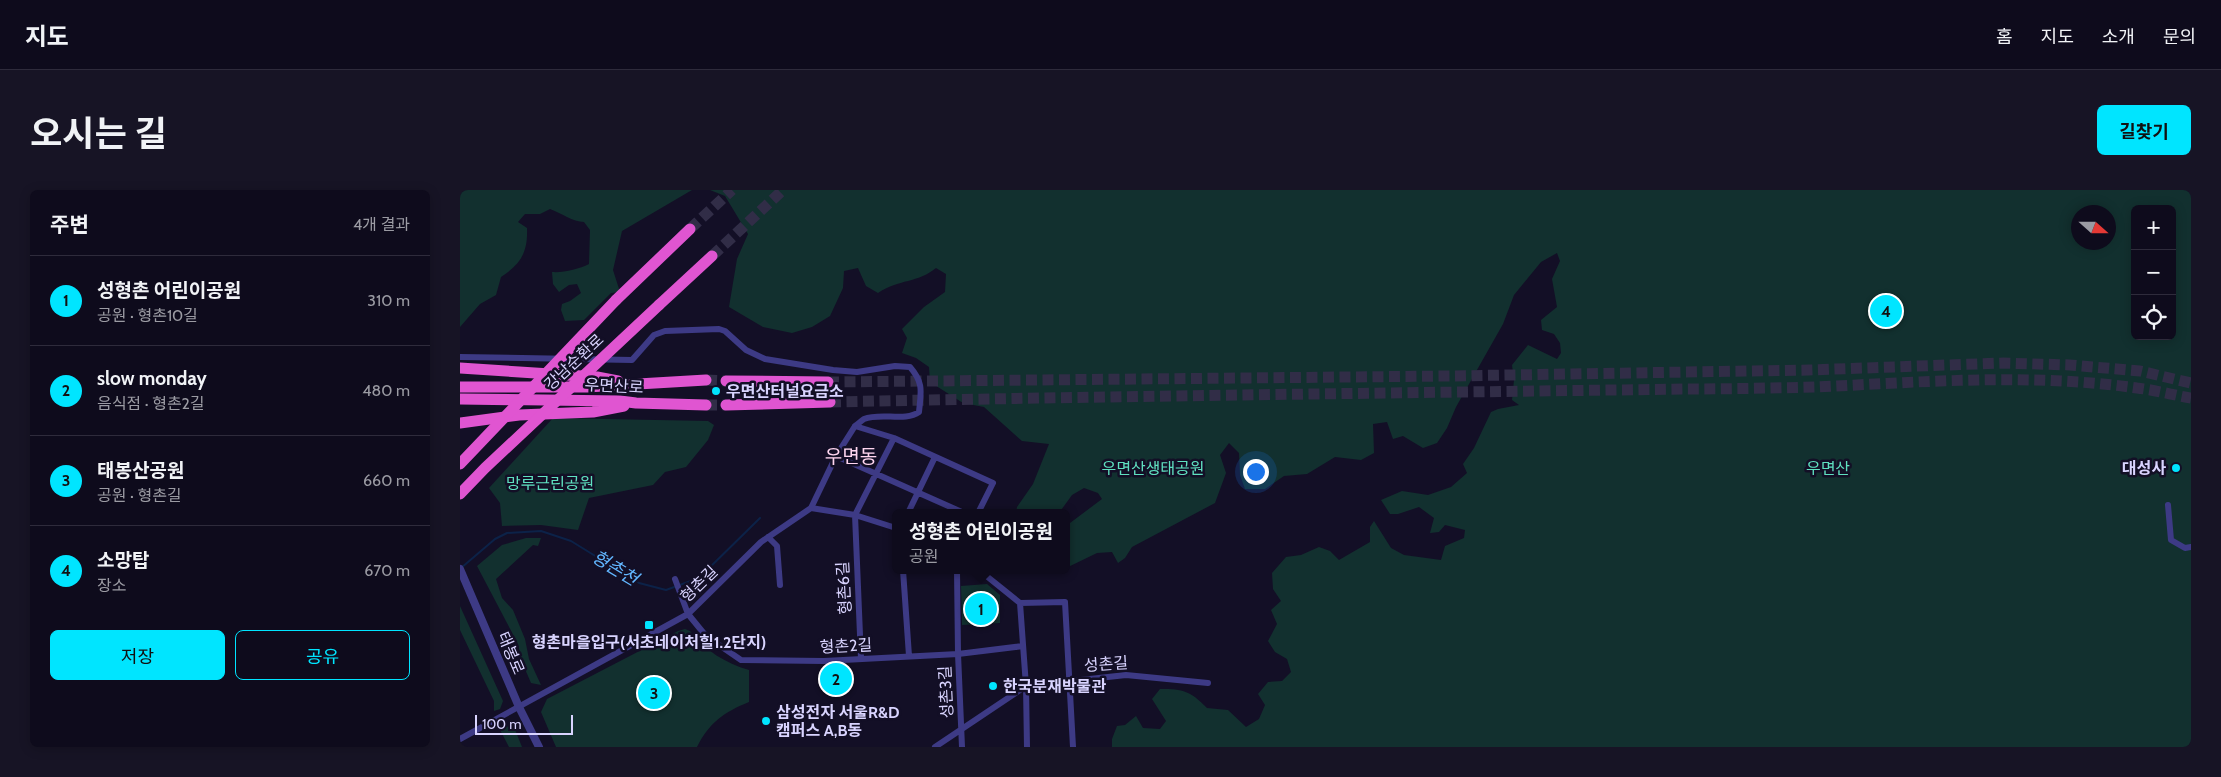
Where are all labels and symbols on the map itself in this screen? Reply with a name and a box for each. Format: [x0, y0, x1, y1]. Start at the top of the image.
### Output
north arrow [2071, 205, 2116, 250]
pin: 4 [1870, 292, 1902, 330]
street label: 강남순환로 [541, 330, 608, 394]
street label: 우면산로 [584, 375, 644, 397]
place label: 우면산터널요금소 [726, 382, 844, 401]
marker: 우면산터널요금소 [710, 385, 722, 397]
district label: 우면동 [825, 445, 877, 468]
park label: 우면산생태공원 [1101, 459, 1205, 478]
your location [1243, 459, 1269, 485]
park label: 우면산 [1806, 459, 1850, 478]
place label: 대성사 [2122, 459, 2166, 478]
marker: 대성사 [2170, 462, 2182, 474]
park label: 망루근린공원 [506, 474, 594, 493]
water label: 형촌천 [588, 546, 644, 591]
street label: 형촌6길 [833, 561, 855, 615]
street label: 형촌길 [677, 562, 721, 606]
pin: 1 [965, 590, 997, 628]
marker: 형촌마을입구(서초네이처힐1.2단지) [643, 619, 655, 631]
street label: 태봉로 [494, 629, 528, 677]
place label: 형촌마을입구(서초네이처힐1.2단지) [532, 633, 766, 652]
street label: 형촌2길 [819, 635, 873, 657]
street label: 성촌길 [1083, 653, 1129, 675]
pin: 2 [820, 660, 852, 698]
street label: 성촌3길 [935, 665, 957, 719]
pin: 3 [638, 674, 670, 712]
place label: 한국분재박물관 [1003, 677, 1106, 696]
marker: 한국분재박물관 [987, 680, 999, 692]
place label: 삼성전자 서울R&D 캠퍼스 A,B동 [776, 703, 900, 740]
scale bar [475, 712, 572, 735]
marker: 삼성전자 서울R&D 캠퍼스 A,B동 [760, 715, 772, 727]

